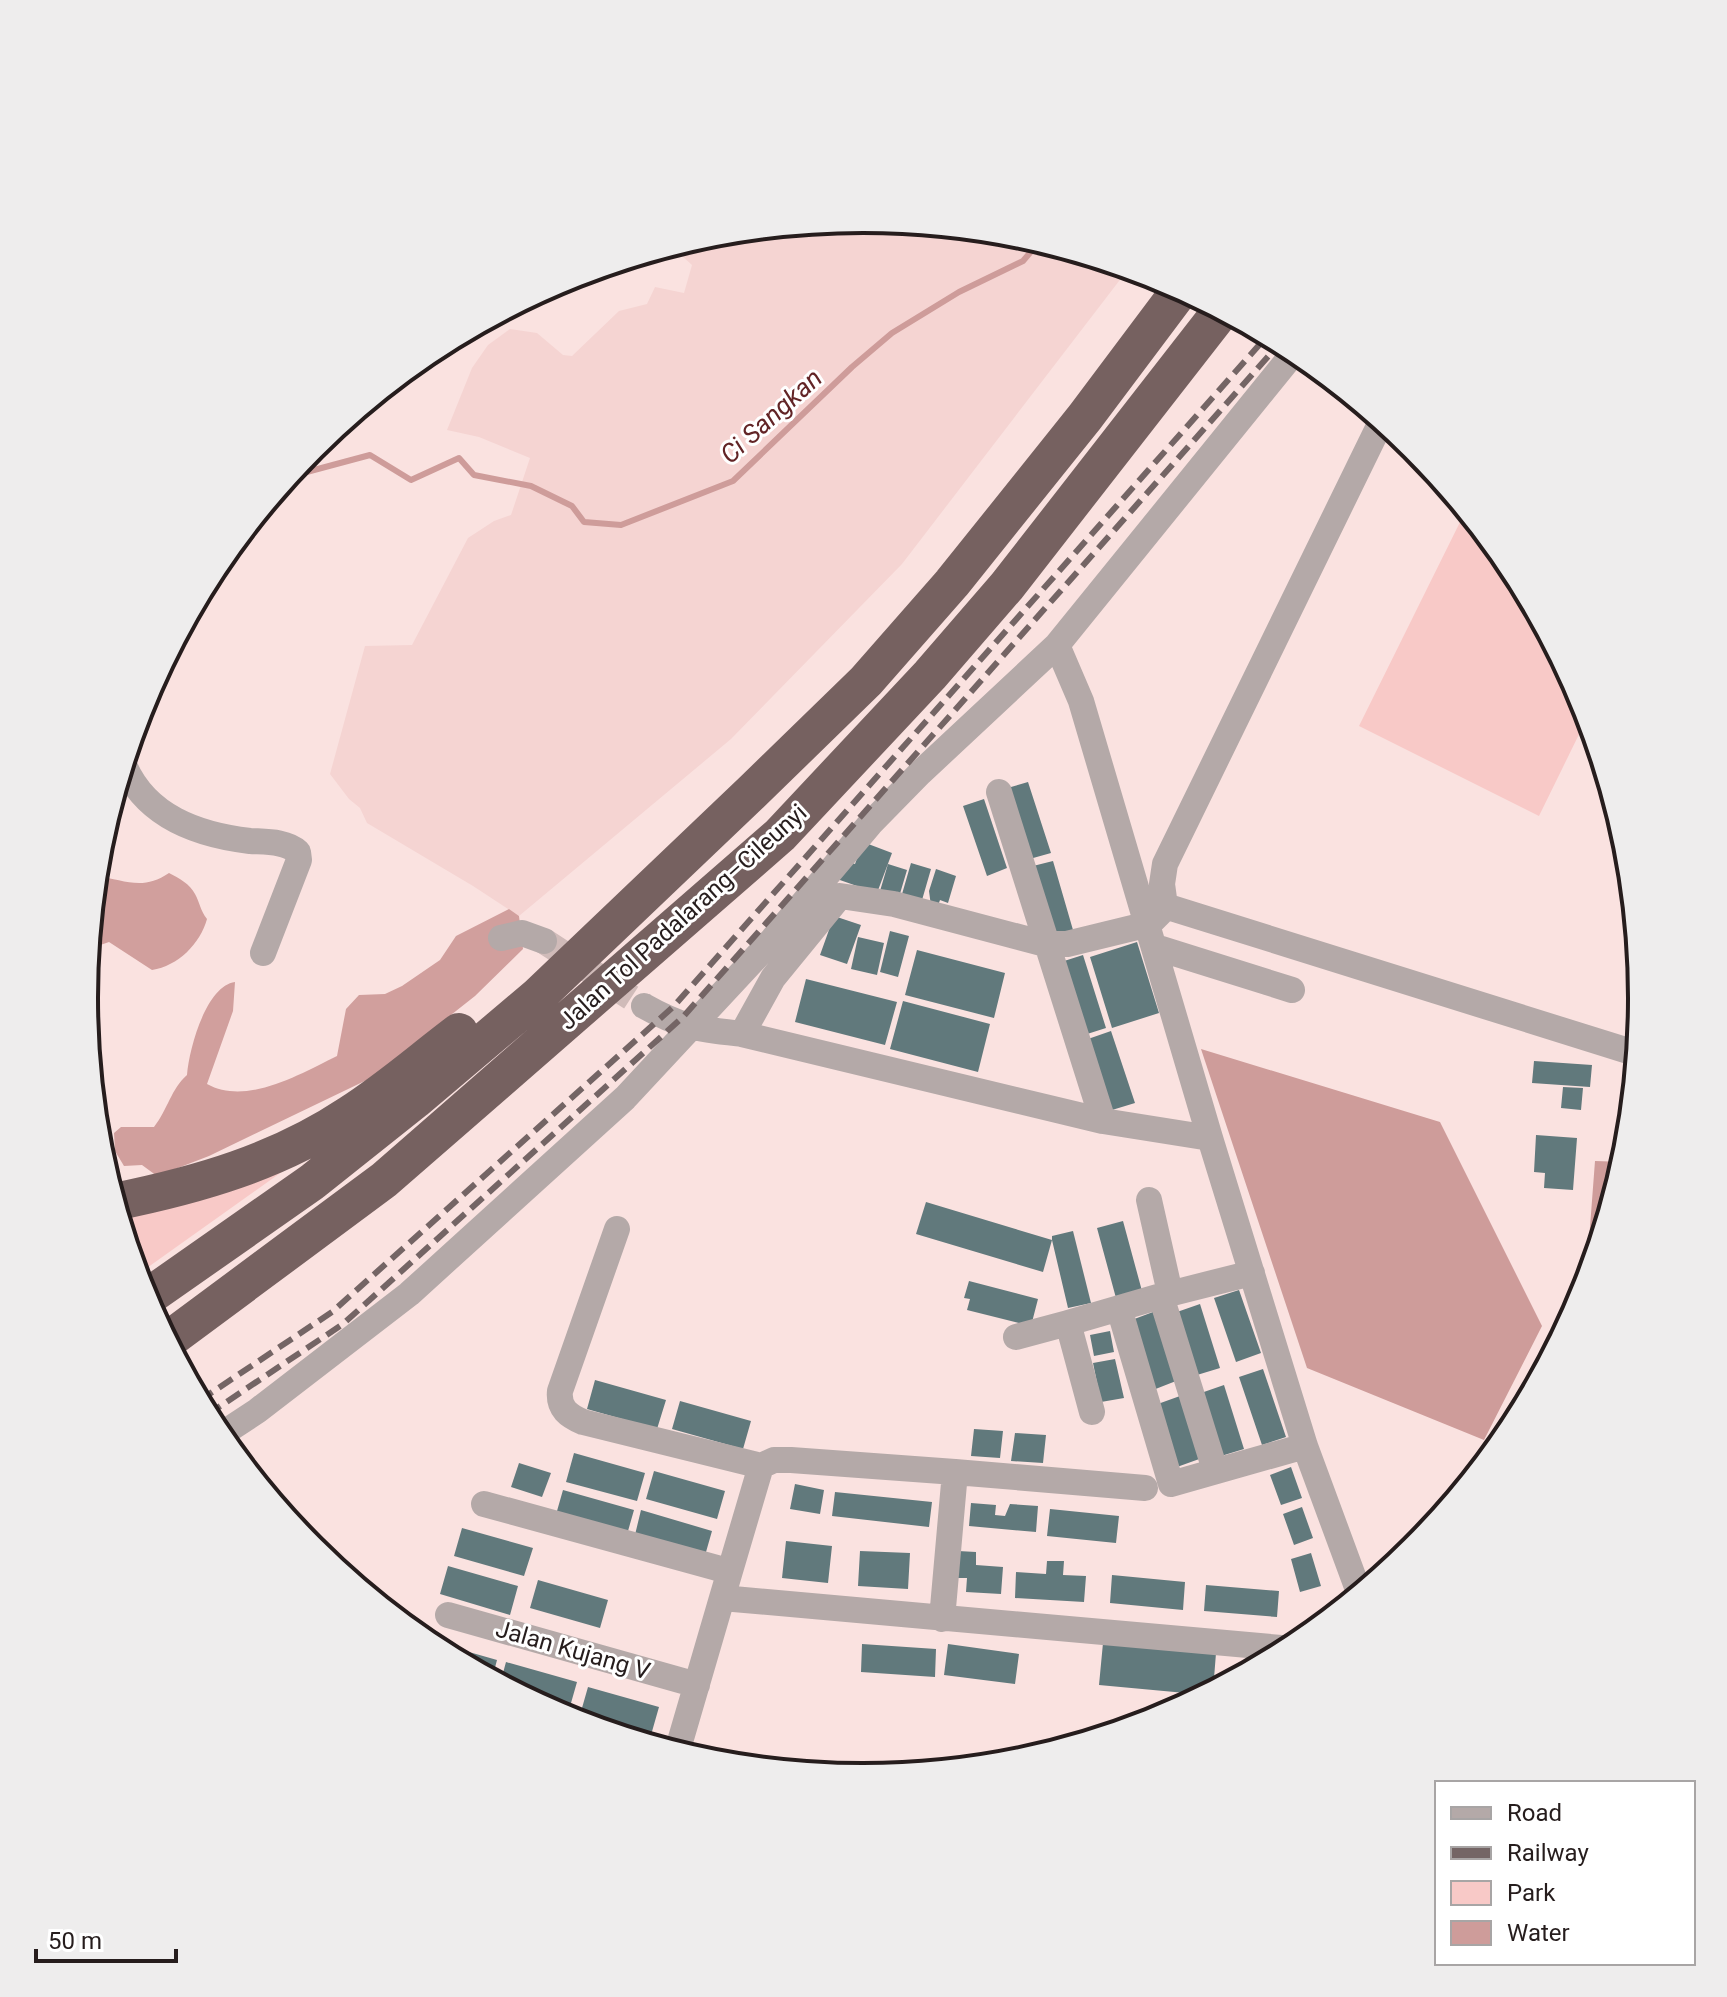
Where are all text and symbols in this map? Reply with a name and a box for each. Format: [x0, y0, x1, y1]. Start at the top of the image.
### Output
water label: Ci Sangkan [714, 363, 828, 469]
street label: Jalan Tol Padalarang–Cileunyi [554, 799, 812, 1035]
street label: Jalan Kujang V [493, 1615, 653, 1685]
legend [1435, 1781, 1695, 1965]
text: Road [1507, 1799, 1562, 1827]
text: Railway [1507, 1839, 1589, 1867]
text: Park [1507, 1879, 1556, 1907]
scale bar [36, 1913, 176, 1963]
text: Water [1507, 1919, 1570, 1947]
text: 50 m [48, 1927, 102, 1955]

